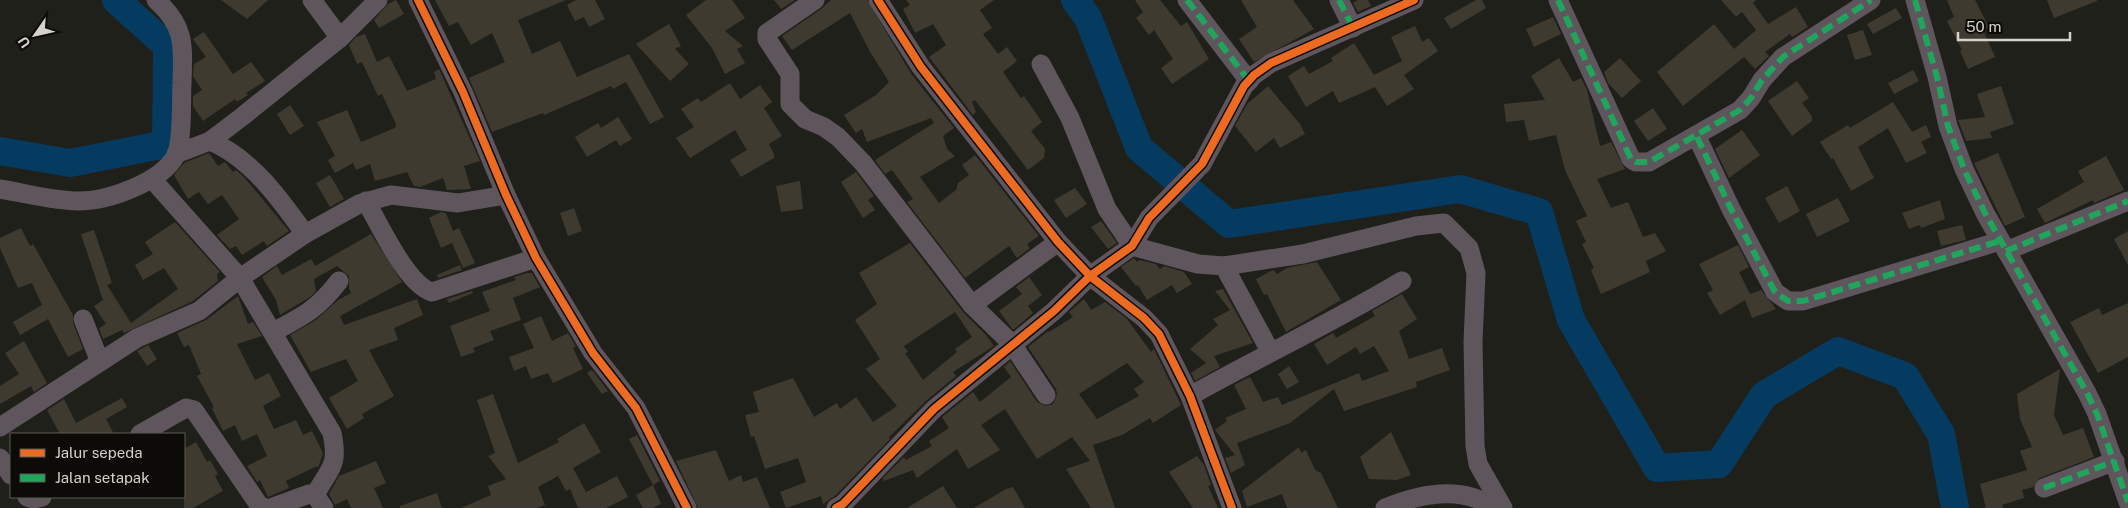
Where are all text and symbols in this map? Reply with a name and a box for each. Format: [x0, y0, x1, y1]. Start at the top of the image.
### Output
north arrow [10, 10, 60, 60]
scale bar [1958, 10, 2070, 42]
text: 50 m [1966, 18, 2001, 35]
text: U [15, 34, 34, 51]
legend [10, 433, 185, 498]
text: Jalur sepeda [55, 444, 143, 461]
text: Jalan setapak [55, 469, 150, 486]

